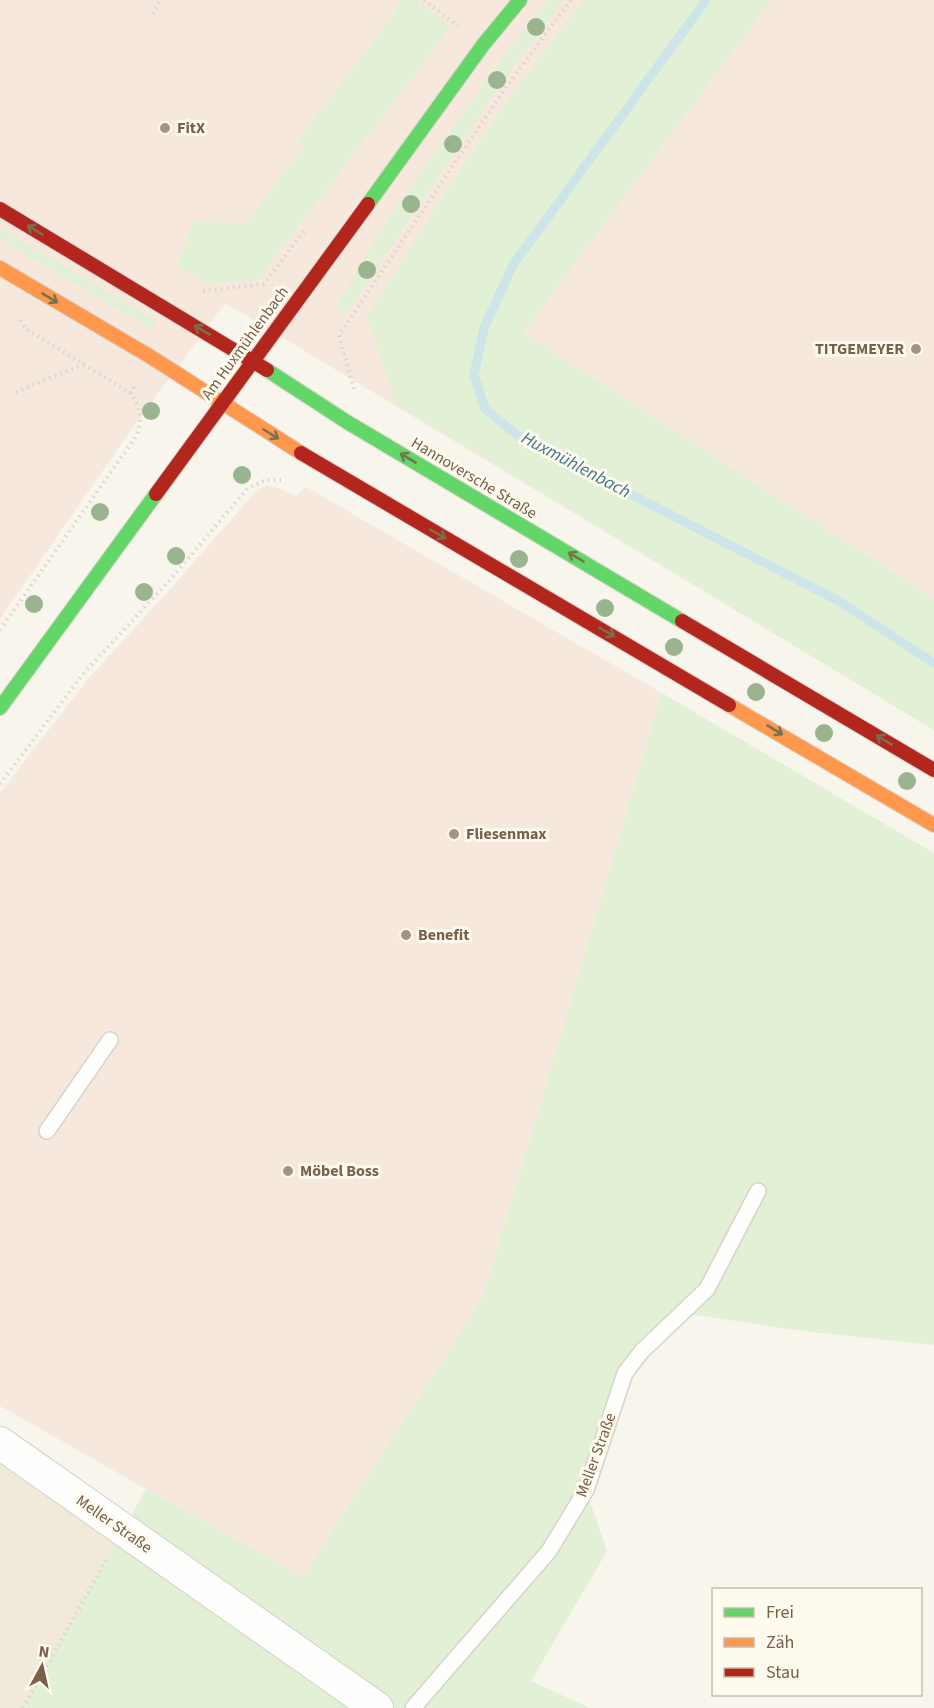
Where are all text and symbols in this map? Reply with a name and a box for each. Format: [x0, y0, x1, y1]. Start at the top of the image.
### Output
place label: FitX [177, 117, 205, 139]
marker: FitX [158, 121, 172, 135]
one-way arrow [27, 224, 44, 236]
street label: Am Huxmühlenbach [196, 282, 294, 404]
one-way arrow [41, 292, 58, 304]
one-way arrow [194, 324, 211, 336]
place label: TITGEMEYER [815, 338, 904, 360]
marker: TITGEMEYER [909, 342, 923, 356]
water label: Huxmühlenbach [517, 426, 635, 504]
one-way arrow [262, 428, 279, 440]
street label: Hannoversche Straße [407, 432, 541, 524]
one-way arrow [400, 451, 417, 463]
one-way arrow [429, 528, 446, 540]
one-way arrow [568, 551, 585, 563]
one-way arrow [598, 626, 615, 638]
one-way arrow [766, 725, 783, 737]
one-way arrow [876, 733, 893, 745]
place label: Fliesenmax [466, 823, 547, 845]
marker: Fliesenmax [447, 827, 461, 841]
place label: Benefit [418, 924, 469, 946]
marker: Benefit [399, 928, 413, 942]
place label: Möbel Boss [300, 1160, 379, 1182]
marker: Möbel Boss [281, 1164, 295, 1178]
street label: Meller Straße [571, 1410, 621, 1500]
street label: Meller Straße [71, 1490, 157, 1558]
legend [712, 1588, 922, 1696]
text: Frei [766, 1600, 794, 1625]
text: Zäh [766, 1630, 794, 1655]
north arrow [12, 1636, 72, 1696]
text: N [37, 1641, 51, 1664]
text: Stau [766, 1660, 800, 1685]

